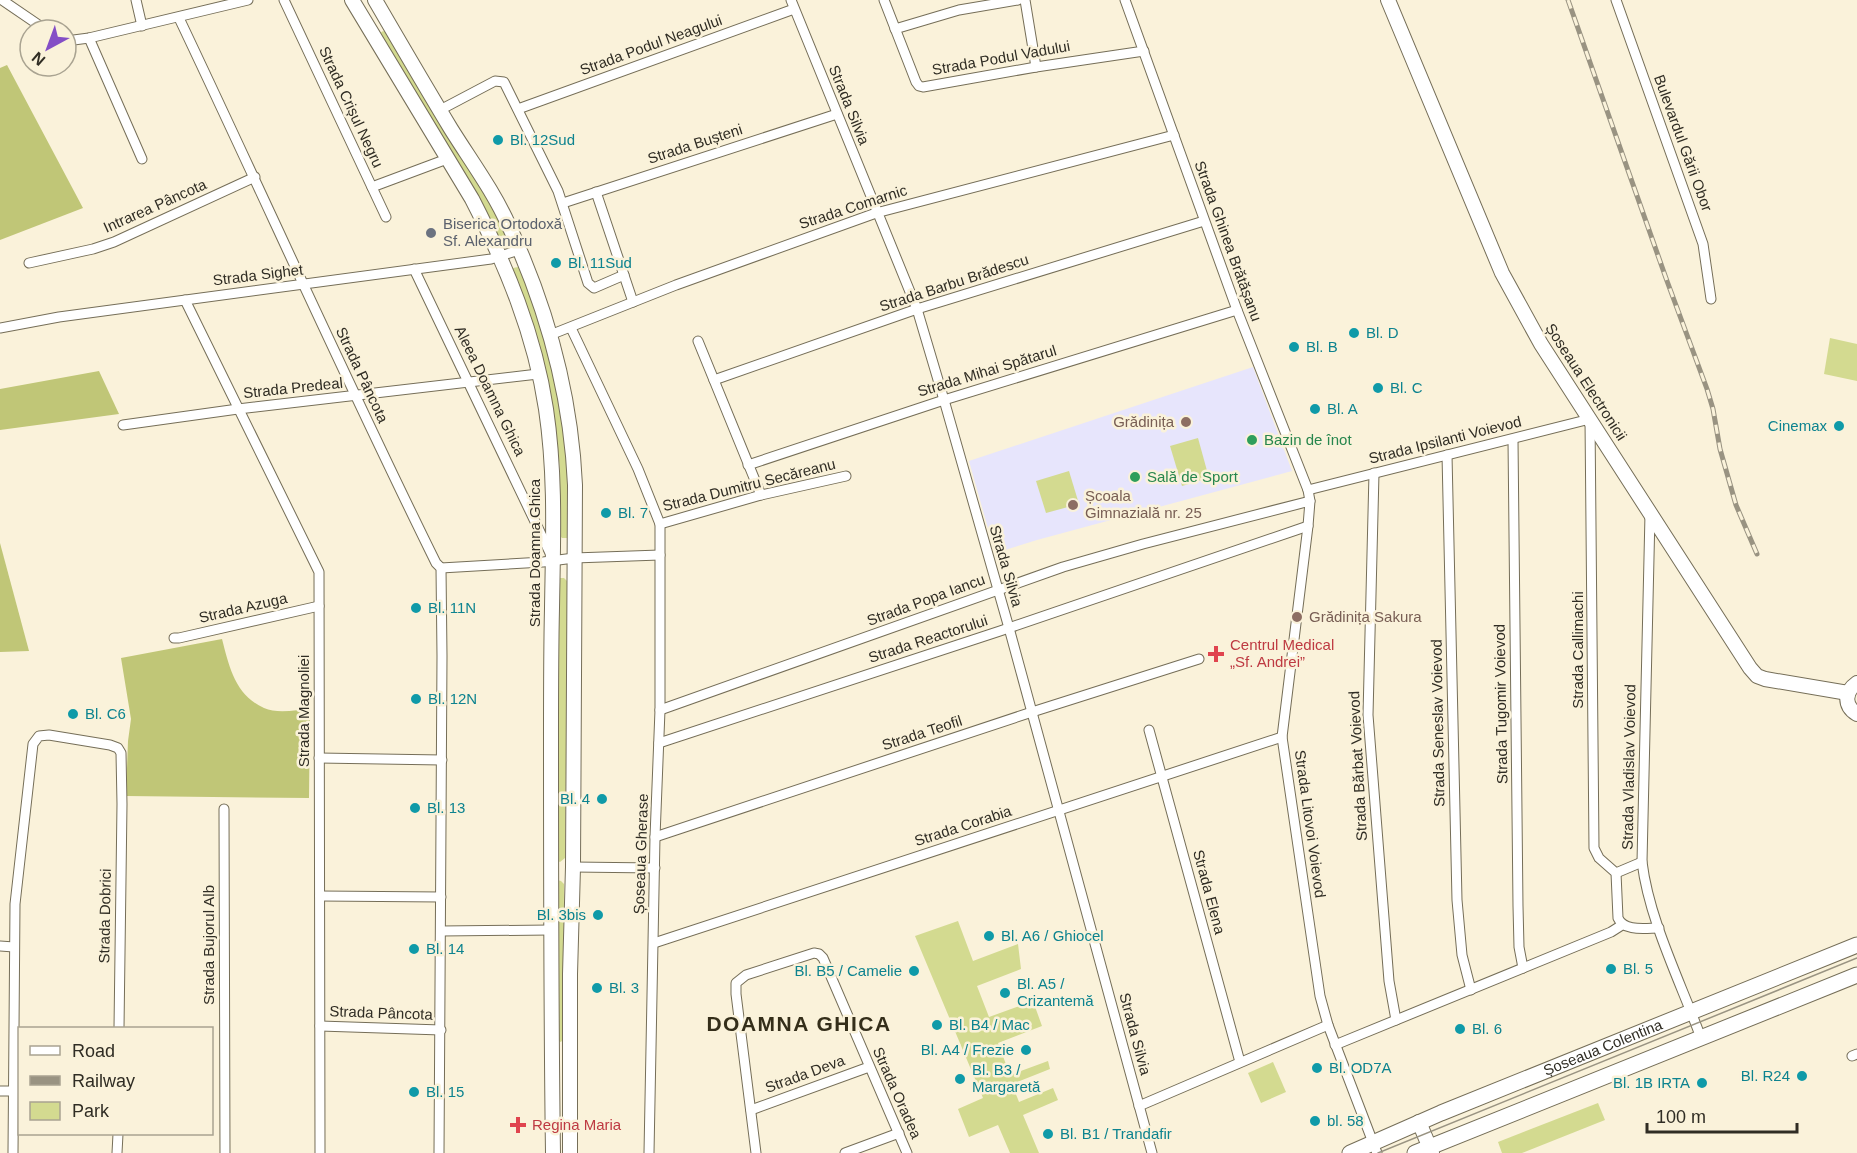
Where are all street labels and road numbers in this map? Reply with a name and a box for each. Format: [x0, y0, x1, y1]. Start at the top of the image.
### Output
street label: Strada Podul Neagului [577, 11, 724, 78]
street label: Strada Podul Vadului [931, 37, 1071, 78]
street label: Strada Crișul Negru [316, 44, 387, 170]
street label: Strada Silvia [826, 63, 873, 148]
street label: Bulevardul Gării Obor [1651, 72, 1716, 214]
street label: Strada Bușteni [645, 120, 744, 167]
street label: Strada Ghinea Brătășanu [1192, 158, 1265, 323]
street label: Intrarea Pâncota [101, 175, 210, 236]
street label: Strada Comarnic [797, 181, 909, 232]
street label: Strada Barbu Brădescu [877, 250, 1031, 315]
street label: Strada Sighet [212, 260, 305, 288]
street label: Șoseaua Electronicii [1542, 320, 1631, 443]
street label: Aleea Doamna Ghica [452, 323, 530, 459]
street label: Strada Pâncota [333, 324, 392, 426]
street label: Strada Mihai Spătarul [915, 341, 1058, 400]
street label: Strada Predeal [242, 374, 344, 401]
street label: Strada Ipsilanti Voievod [1367, 412, 1523, 467]
street label: Strada Dumitru Secăreanu [661, 455, 837, 514]
street label: Strada Doamna Ghica [526, 478, 543, 627]
street label: Strada Silvia [987, 523, 1026, 609]
street label: Strada Popa Iancu [865, 570, 987, 629]
street label: Strada Azuga [197, 589, 289, 626]
street label: Strada Callimachi [1569, 591, 1586, 709]
street label: Strada Reactorului [866, 611, 990, 666]
street label: Strada Tugomir Voievod [1491, 624, 1510, 784]
street label: Strada Seneslav Voievod [1428, 639, 1447, 807]
street label: Strada Magnoliei [295, 655, 312, 767]
street label: Strada Vladislav Voievod [1619, 684, 1638, 850]
street label: Strada Bărbat Voievod [1345, 691, 1370, 841]
street label: Strada Teofil [880, 712, 964, 753]
street label: Strada Litovoi Voievod [1292, 749, 1329, 899]
street label: Șoseaua Gherase [630, 793, 651, 915]
street label: Strada Corabia [912, 802, 1014, 849]
street label: Strada Elena [1190, 848, 1229, 937]
street label: Strada Dobrici [95, 868, 114, 964]
street label: Strada Bujorul Alb [200, 885, 217, 1005]
street label: Strada Silvia [1116, 991, 1155, 1077]
street label: Strada Pâncota [329, 1002, 434, 1023]
street label: Șoseaua Colentina [1541, 1015, 1665, 1079]
street label: Strada Oradea [870, 1044, 925, 1142]
street label: Strada Deva [763, 1051, 848, 1096]

